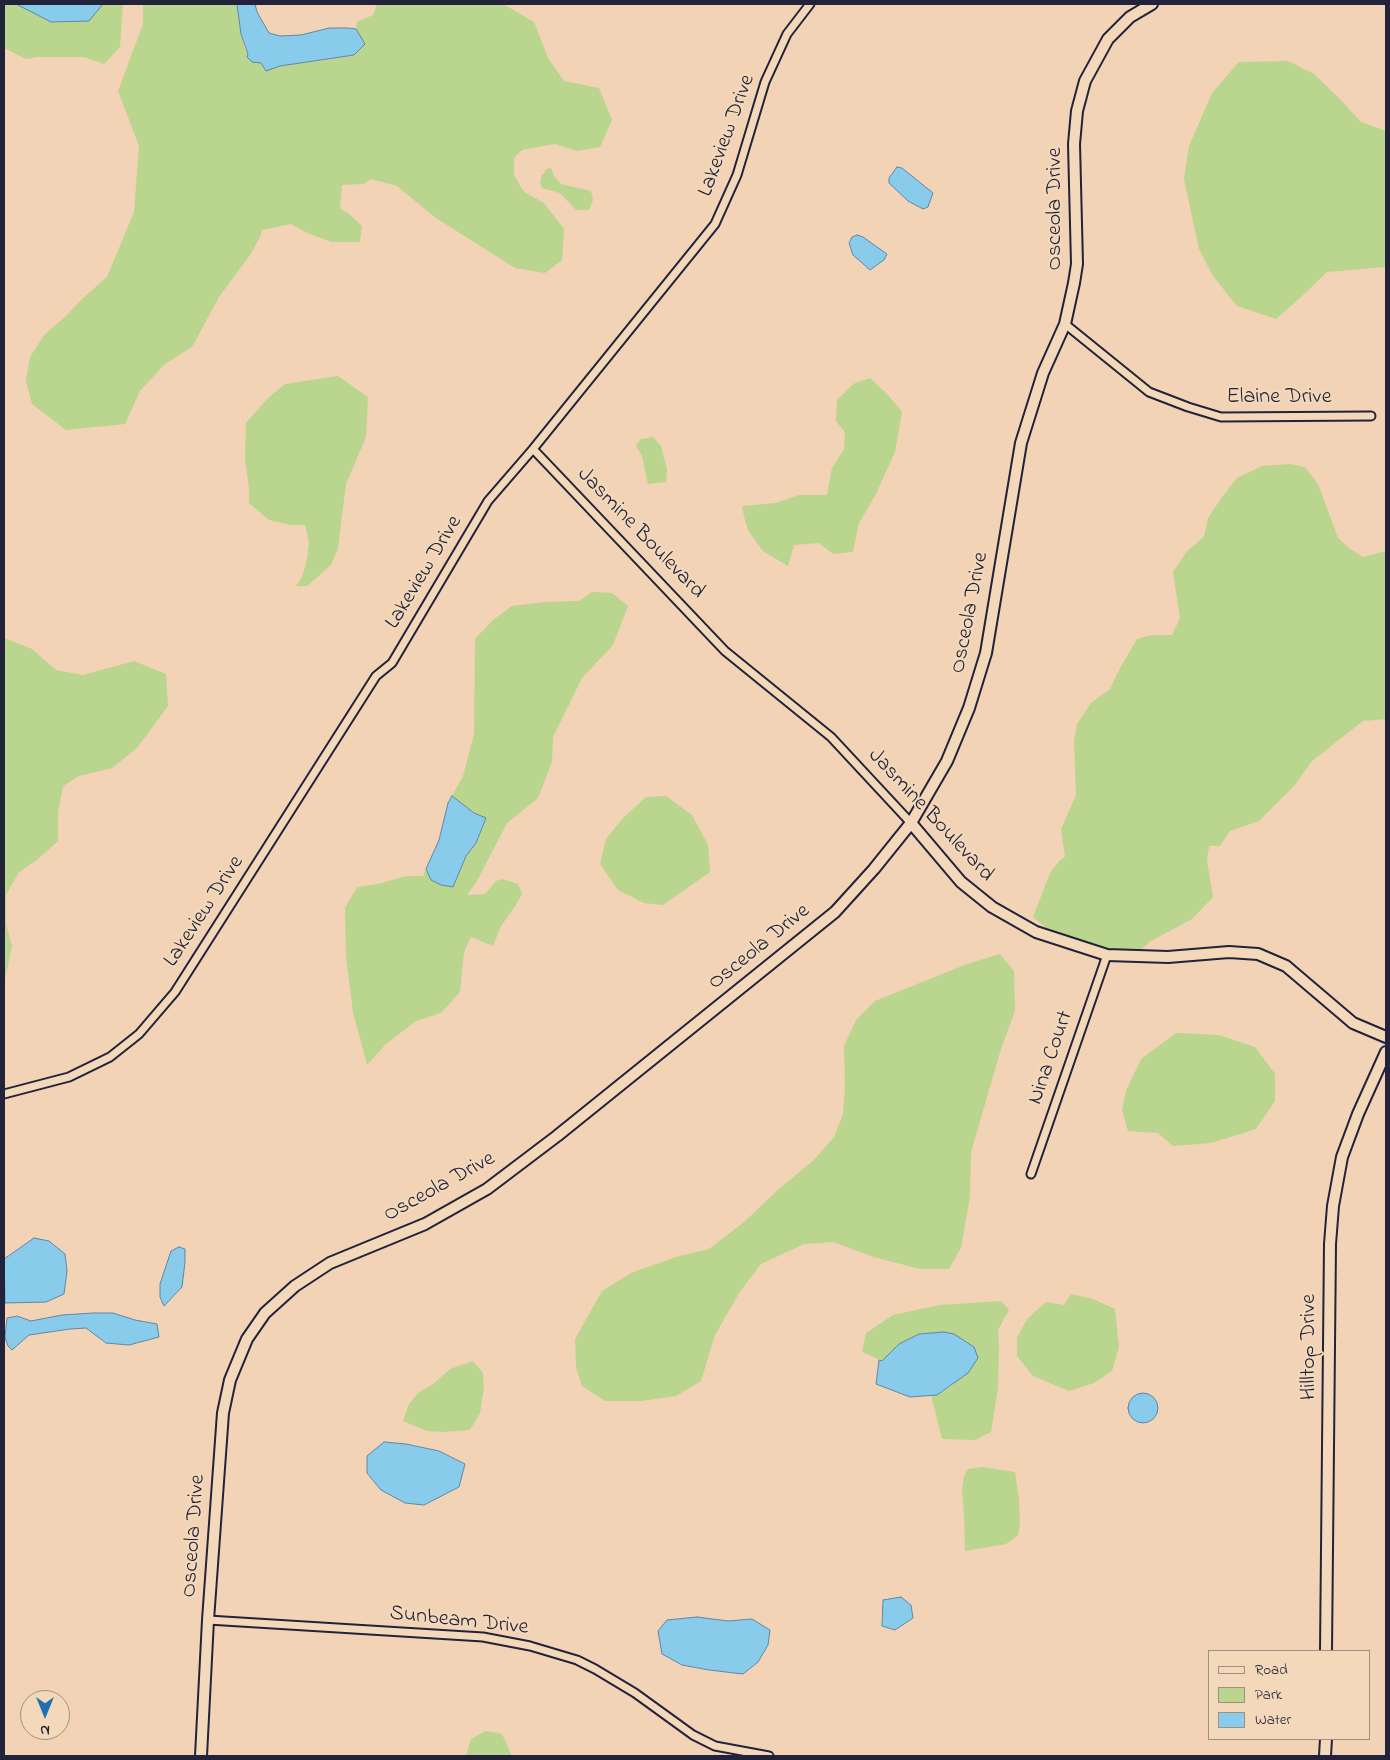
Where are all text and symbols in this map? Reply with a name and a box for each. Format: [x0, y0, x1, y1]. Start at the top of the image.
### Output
street label: Lakeview Drive [694, 71, 762, 201]
street label: Osceola Drive [1043, 147, 1069, 271]
street label: Elaine Drive [1226, 385, 1332, 411]
street label: Jasmine Boulevard [570, 463, 710, 605]
street label: Lakeview Drive [381, 511, 469, 635]
street label: Osceola Drive [946, 550, 996, 676]
street label: Jasmine Boulevard [861, 744, 999, 888]
street label: Lakeview Drive [159, 851, 251, 973]
street label: Osceola Drive [704, 899, 816, 997]
street label: Nina Court [1024, 1008, 1080, 1108]
street label: Osceola Drive [380, 1147, 500, 1229]
street label: Hilltop Drive [1297, 1294, 1323, 1400]
street label: Osceola Drive [178, 1474, 212, 1598]
street label: Sunbeam Drive [388, 1602, 530, 1642]
legend [1208, 1650, 1370, 1740]
text: Road [1255, 1659, 1288, 1681]
text: Park [1255, 1684, 1282, 1706]
north arrow [20, 1690, 70, 1740]
text: Water [1255, 1709, 1291, 1731]
text: N [40, 1719, 50, 1740]

